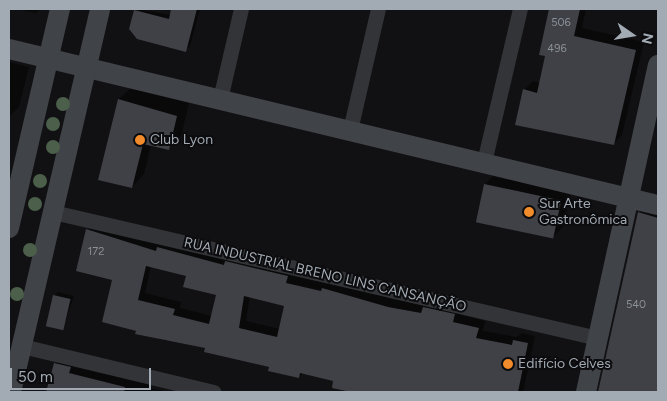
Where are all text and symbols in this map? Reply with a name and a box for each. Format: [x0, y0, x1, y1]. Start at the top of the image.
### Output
north arrow [607, 10, 657, 60]
house number: 506 [551, 16, 571, 30]
text: N [638, 31, 657, 46]
house number: 496 [547, 42, 567, 56]
place label: Club Lyon [150, 132, 213, 148]
marker: Club Lyon [134, 134, 146, 146]
place label: Sur Arte Gastronômica [539, 196, 627, 228]
marker: Sur Arte Gastronômica [523, 206, 535, 218]
street label: RUA INDUSTRIAL BRENO LINS CANSANÇÃO [182, 234, 468, 316]
house number: 172 [88, 245, 104, 259]
house number: 540 [626, 298, 646, 312]
place label: Edifício Celves [518, 356, 611, 372]
scale bar [12, 358, 154, 390]
marker: Edifício Celves [502, 358, 514, 370]
text: 50 m [18, 368, 53, 386]

